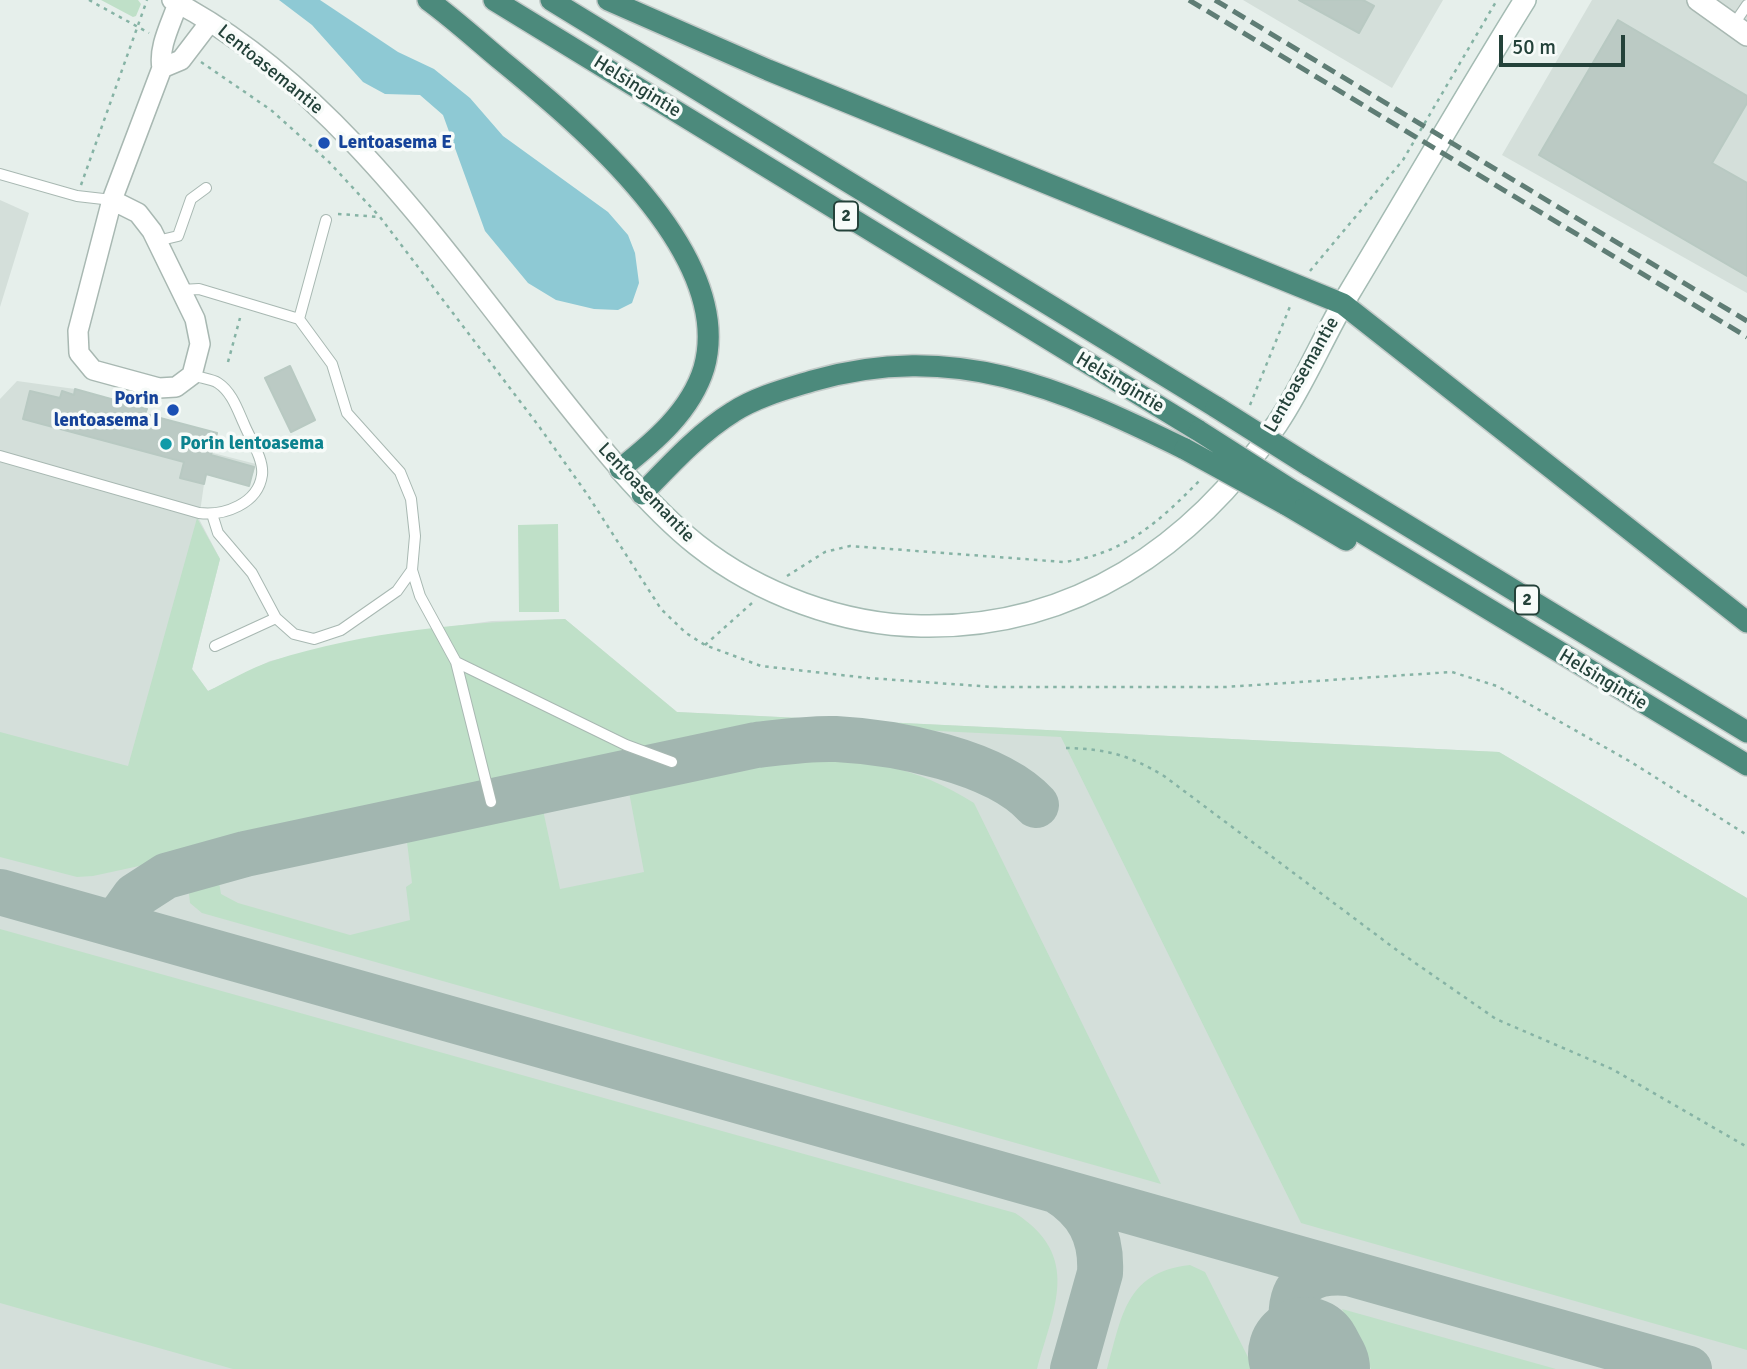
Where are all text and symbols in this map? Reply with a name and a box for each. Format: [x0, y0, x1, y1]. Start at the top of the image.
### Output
street label: Lentoasemantie [212, 20, 328, 120]
scale bar [1502, 21, 1628, 65]
text: 50 m [1512, 34, 1556, 60]
street label: Helsingintie [589, 51, 685, 123]
place label: Lentoasema E [338, 132, 452, 154]
marker: Lentoasema E [316, 135, 332, 151]
road number: 2 [834, 202, 858, 230]
street label: Lentoasemantie [1260, 313, 1344, 437]
street label: Helsingintie [1072, 348, 1168, 418]
place label: Porin lentoasema I [54, 388, 159, 432]
marker: Porin lentoasema I [165, 402, 181, 418]
place label: Porin lentoasema [180, 433, 324, 455]
marker: Porin lentoasema [158, 436, 174, 452]
street label: Lentoasemantie [593, 438, 699, 548]
road number: 2 [1515, 586, 1539, 614]
street label: Helsingintie [1555, 645, 1651, 715]

